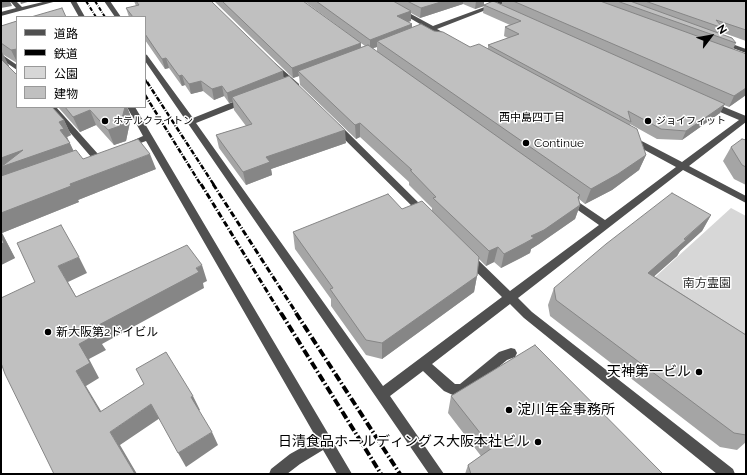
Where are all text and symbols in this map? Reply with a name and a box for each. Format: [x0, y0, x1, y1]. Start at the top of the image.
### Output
legend [16, 16, 146, 108]
north arrow [691, 16, 731, 56]
text: N [714, 22, 729, 36]
text: 道路 [54, 27, 78, 41]
text: 鉄道 [54, 47, 78, 61]
text: 公園 [54, 67, 78, 81]
text: 建物 [54, 87, 78, 101]
district label: 西中島四丁目 [499, 111, 565, 125]
place label: ホテルクライトン [113, 115, 193, 127]
place label: ジョイフィット [656, 115, 726, 127]
marker: ホテルクライトン [100, 116, 110, 126]
marker: ジョイフィット [643, 116, 653, 126]
place label: Continue [534, 136, 584, 150]
marker: Continue [521, 138, 531, 148]
park label: 南方霊園 [683, 276, 731, 290]
place label: 新大阪第2ドイビル [56, 325, 158, 339]
marker: 新大阪第2ドイビル [43, 327, 53, 337]
place label: 天神第一ビル [607, 364, 691, 380]
marker: 天神第一ビル [694, 367, 704, 377]
place label: 淀川年金事務所 [517, 402, 615, 418]
marker: 淀川年金事務所 [504, 405, 514, 415]
place label: 日清食品ホールディングス大阪本社ビル [278, 434, 530, 450]
marker: 日清食品ホールディングス大阪本社ビル [533, 437, 543, 447]

